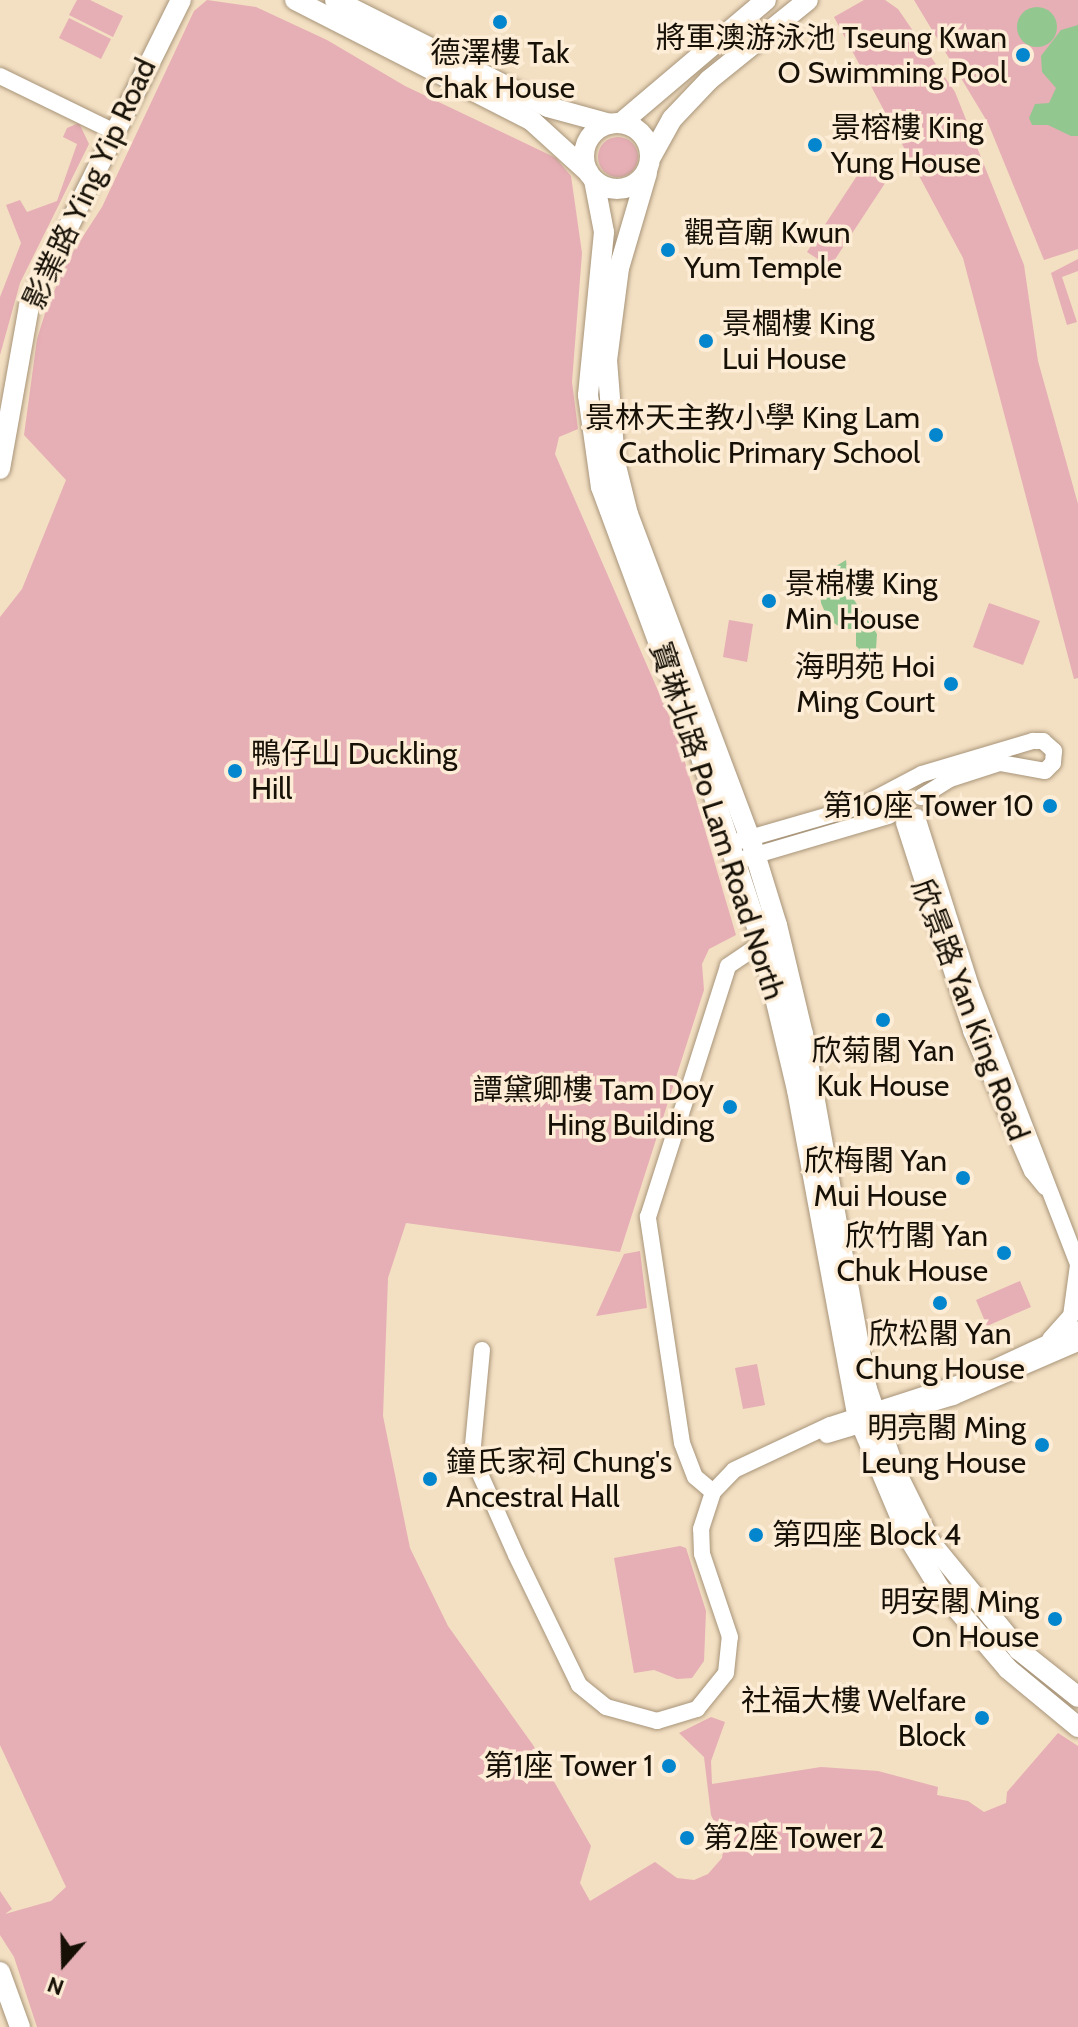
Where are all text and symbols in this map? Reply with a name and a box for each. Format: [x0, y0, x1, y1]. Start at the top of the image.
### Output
marker: 德澤樓 Tak Chak House [491, 13, 509, 31]
place label: 將軍澳游泳池 Tseung Kwan O Swimming Pool [656, 20, 1007, 90]
place label: 德澤樓 Tak Chak House [425, 35, 575, 106]
marker: 將軍澳游泳池 Tseung Kwan O Swimming Pool [1014, 46, 1032, 64]
street label: 影業路 Ying Yip Road [16, 53, 164, 315]
place label: 景榕樓 King Yung House [831, 110, 984, 180]
marker: 景榕樓 King Yung House [806, 136, 824, 154]
place label: 觀音廟 Kwun Yum Temple [684, 215, 851, 286]
marker: 觀音廟 Kwun Yum Temple [659, 241, 677, 259]
place label: 景櫚樓 King Lui House [722, 306, 875, 376]
marker: 景櫚樓 King Lui House [697, 332, 715, 350]
place label: 景林天主教小學 King Lam Catholic Primary School [585, 400, 920, 470]
marker: 景林天主教小學 King Lam Catholic Primary School [927, 426, 945, 444]
place label: 景棉樓 King Min House [785, 566, 938, 636]
marker: 景棉樓 King Min House [760, 592, 778, 610]
street label: 寶琳北路 Po Lam Road North [642, 638, 792, 1004]
place label: 海明苑 Hoi Ming Court [795, 649, 935, 720]
marker: 海明苑 Hoi Ming Court [942, 675, 960, 693]
place label: 鴨仔山 Duckling Hill [251, 736, 457, 806]
marker: 鴨仔山 Duckling Hill [226, 762, 244, 780]
place label: 第10座 Tower 10 [823, 788, 1034, 824]
marker: 第10座 Tower 10 [1041, 797, 1059, 815]
street label: 欣景路 Yan King Road [904, 874, 1036, 1146]
marker: 欣菊閣 Yan Kuk House [874, 1011, 892, 1029]
place label: 欣菊閣 Yan Kuk House [812, 1033, 954, 1104]
place label: 譚黛卿樓 Tam Doy Hing Building [473, 1072, 714, 1142]
marker: 譚黛卿樓 Tam Doy Hing Building [721, 1098, 739, 1116]
place label: 欣梅閣 Yan Mui House [804, 1143, 947, 1214]
marker: 欣梅閣 Yan Mui House [954, 1169, 972, 1187]
place label: 欣竹閣 Yan Chuk House [837, 1218, 988, 1288]
marker: 欣竹閣 Yan Chuk House [995, 1244, 1013, 1262]
marker: 欣松閣 Yan Chung House [931, 1294, 949, 1312]
place label: 欣松閣 Yan Chung House [855, 1316, 1025, 1386]
place label: 明亮閣 Ming Leung House [861, 1410, 1026, 1480]
marker: 明亮閣 Ming Leung House [1033, 1436, 1051, 1454]
place label: 鐘氏家祠 Chung's Ancestral Hall [446, 1444, 672, 1514]
marker: 鐘氏家祠 Chung's Ancestral Hall [421, 1470, 439, 1488]
place label: 第四座 Block 4 [772, 1517, 961, 1553]
marker: 第四座 Block 4 [747, 1526, 765, 1544]
place label: 明安閣 Ming On House [880, 1584, 1039, 1654]
marker: 明安閣 Ming On House [1046, 1610, 1064, 1628]
place label: 社福大樓 Welfare Block [741, 1683, 966, 1754]
marker: 社福大樓 Welfare Block [973, 1709, 991, 1727]
place label: 第1座 Tower 1 [484, 1748, 653, 1784]
marker: 第1座 Tower 1 [660, 1757, 678, 1775]
place label: 第2座 Tower 2 [703, 1820, 884, 1856]
marker: 第2座 Tower 2 [678, 1829, 696, 1847]
north arrow [24, 1923, 104, 2003]
text: N [44, 1971, 68, 2001]

